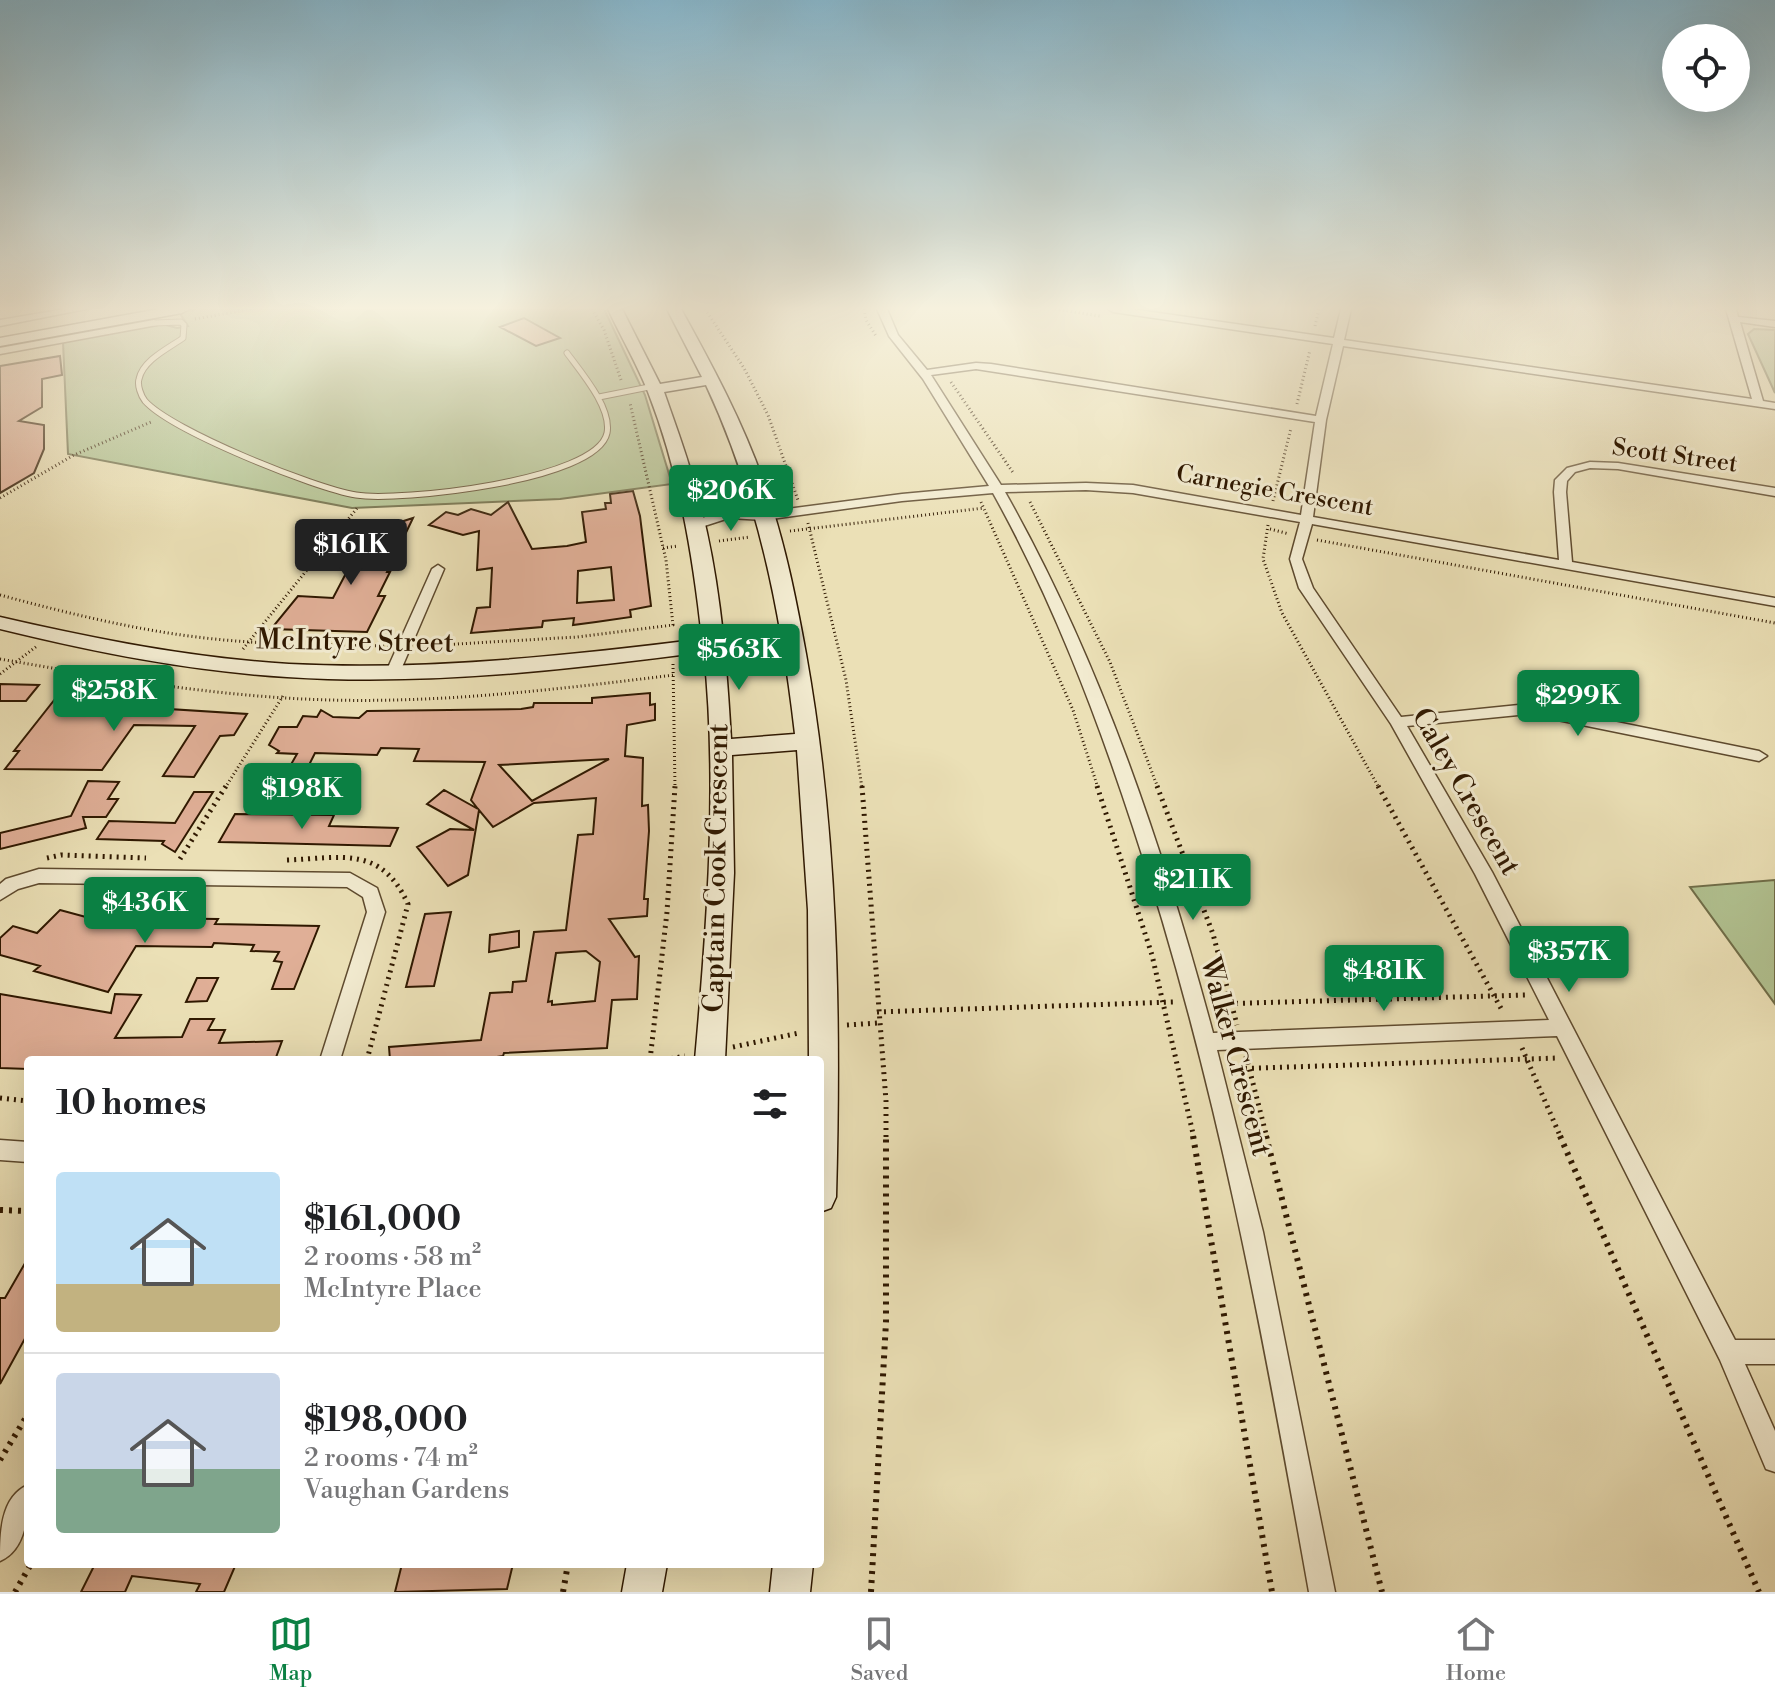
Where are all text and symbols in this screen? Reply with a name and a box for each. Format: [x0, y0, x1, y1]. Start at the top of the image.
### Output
map controls [1662, 24, 1750, 112]
button: locate [1662, 24, 1750, 112]
street label: Scott Street [1610, 432, 1740, 480]
street label: Carnegie Crescent [1174, 459, 1376, 523]
pin: $206K [675, 465, 787, 533]
text: $206K [687, 475, 775, 507]
pin: $161K [295, 519, 407, 587]
text: $161K [313, 529, 389, 561]
street label: McIntyre Street [256, 622, 454, 661]
pin: $563K [683, 624, 795, 692]
text: $563K [697, 634, 781, 666]
pin: $258K [58, 665, 170, 733]
pin: $299K [1522, 670, 1634, 738]
text: $258K [71, 675, 157, 707]
text: $299K [1535, 680, 1621, 712]
street label: Caley Crescent [1404, 702, 1528, 882]
street label: Captain Cook Crescent [696, 723, 737, 1013]
pin: $198K [246, 763, 358, 831]
text: $198K [261, 773, 343, 805]
pin: $211K [1137, 854, 1249, 922]
text: $211K [1154, 864, 1232, 896]
pin: $436K [89, 877, 201, 945]
text: $436K [102, 887, 188, 919]
pin: $357K [1513, 926, 1625, 994]
text: $357K [1528, 936, 1610, 968]
pin: $481K [1328, 945, 1440, 1013]
street label: Walker Crescent [1192, 952, 1279, 1160]
text: $481K [1343, 955, 1425, 987]
icon: filters [748, 1082, 792, 1126]
text: 10 homes [56, 1083, 206, 1125]
text: $161,000 [304, 1199, 461, 1241]
icon: home [120, 1204, 216, 1300]
text: 2 rooms · 58 m² [304, 1241, 481, 1273]
text: McIntyre Place [304, 1273, 482, 1305]
text: $198,000 [304, 1400, 468, 1442]
icon: home [120, 1405, 216, 1501]
text: 2 rooms · 74 m² [304, 1442, 478, 1474]
text: Vaughan Gardens [304, 1474, 509, 1506]
tab: Map [269, 1612, 313, 1687]
tab: Saved [850, 1612, 908, 1687]
tab: Home [1446, 1612, 1506, 1687]

